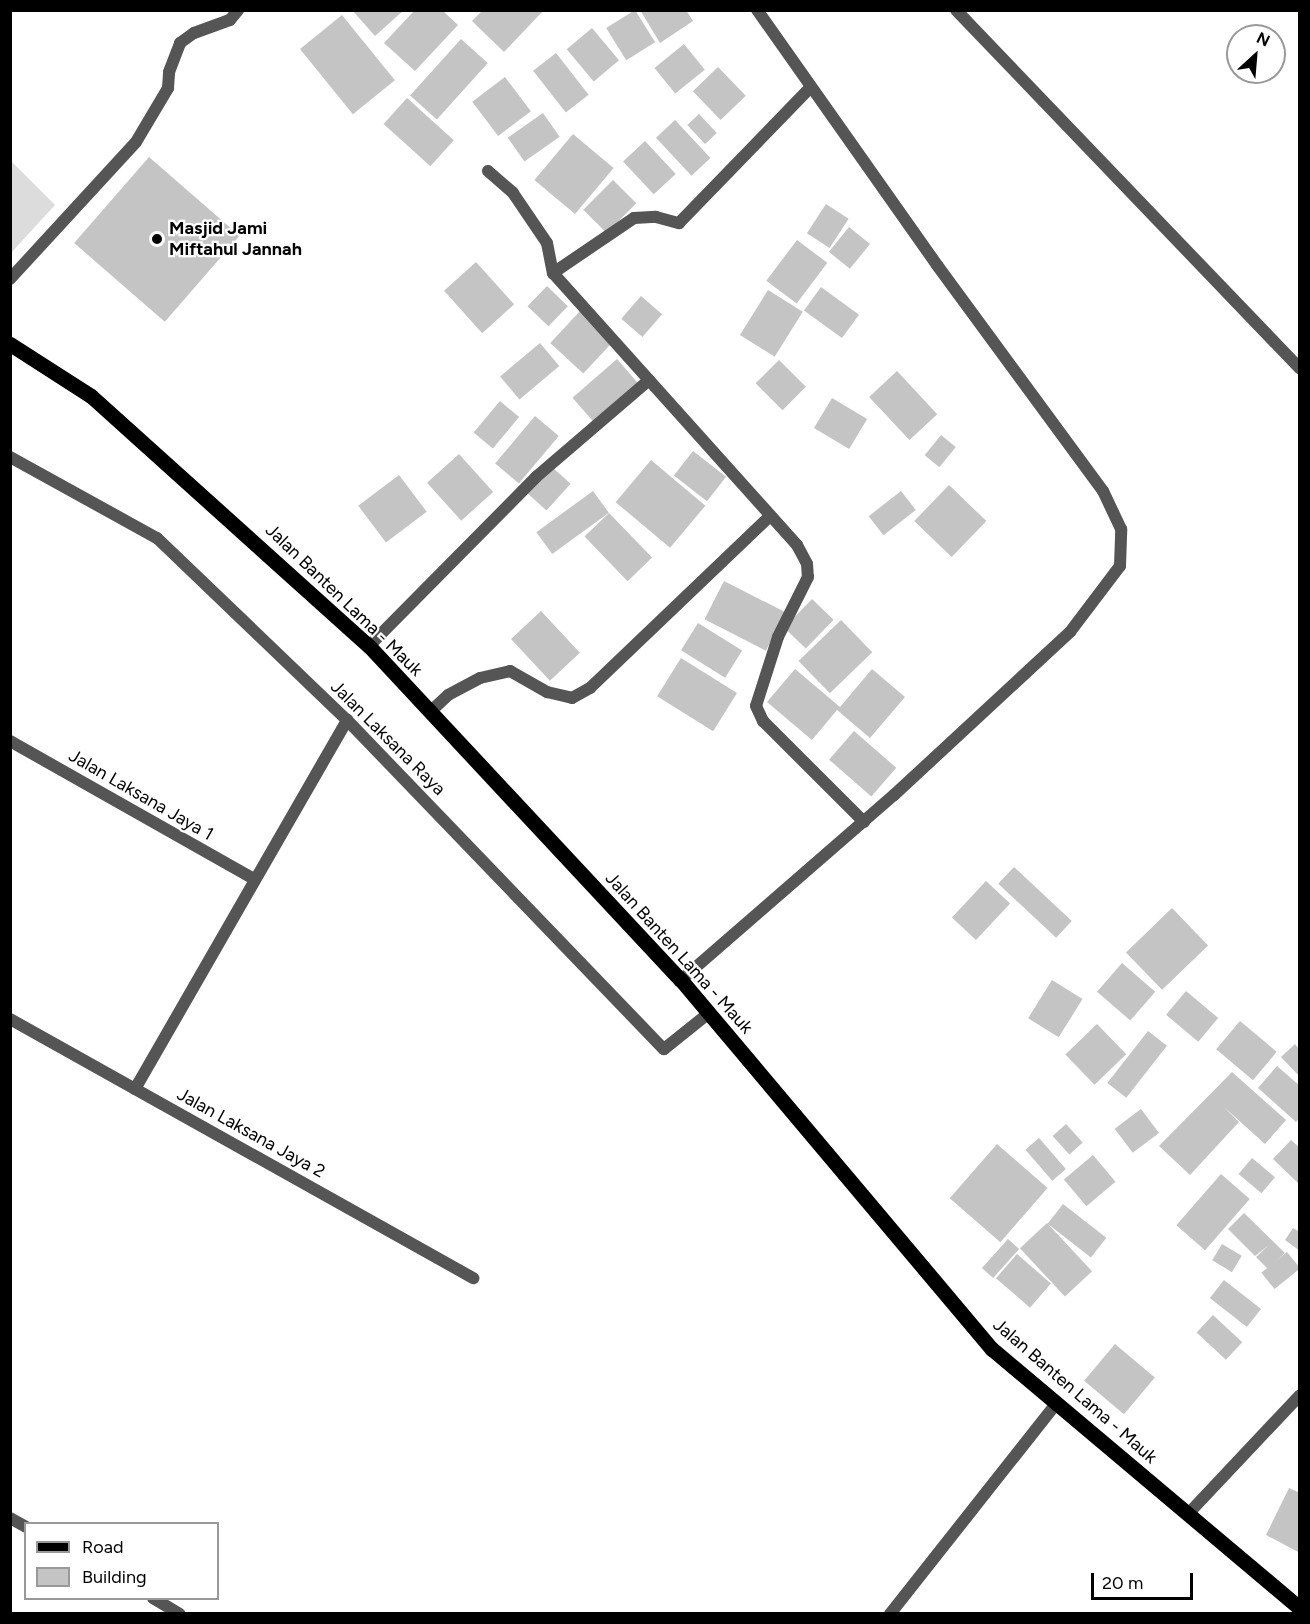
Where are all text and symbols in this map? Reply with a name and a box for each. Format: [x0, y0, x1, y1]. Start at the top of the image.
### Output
north arrow [1226, 24, 1286, 84]
text: N [1254, 28, 1273, 50]
place label: Masjid Jami Miftahul Jannah [169, 218, 302, 260]
marker: Masjid Jami Miftahul Jannah [150, 232, 164, 246]
street label: Jalan Banten Lama - Mauk [261, 519, 427, 681]
street label: Jalan Laksana Raya [326, 676, 450, 800]
street label: Jalan Laksana Jaya 1 [65, 745, 217, 845]
street label: Jalan Banten Lama - Mauk [601, 868, 757, 1038]
street label: Jalan Laksana Jaya 2 [173, 1083, 329, 1183]
street label: Jalan Banten Lama - Mauk [989, 1314, 1161, 1468]
legend [24, 1522, 219, 1600]
text: Road [82, 1536, 123, 1558]
scale bar [1094, 1561, 1196, 1599]
text: Building [82, 1566, 147, 1588]
text: 20 m [1102, 1572, 1143, 1594]

